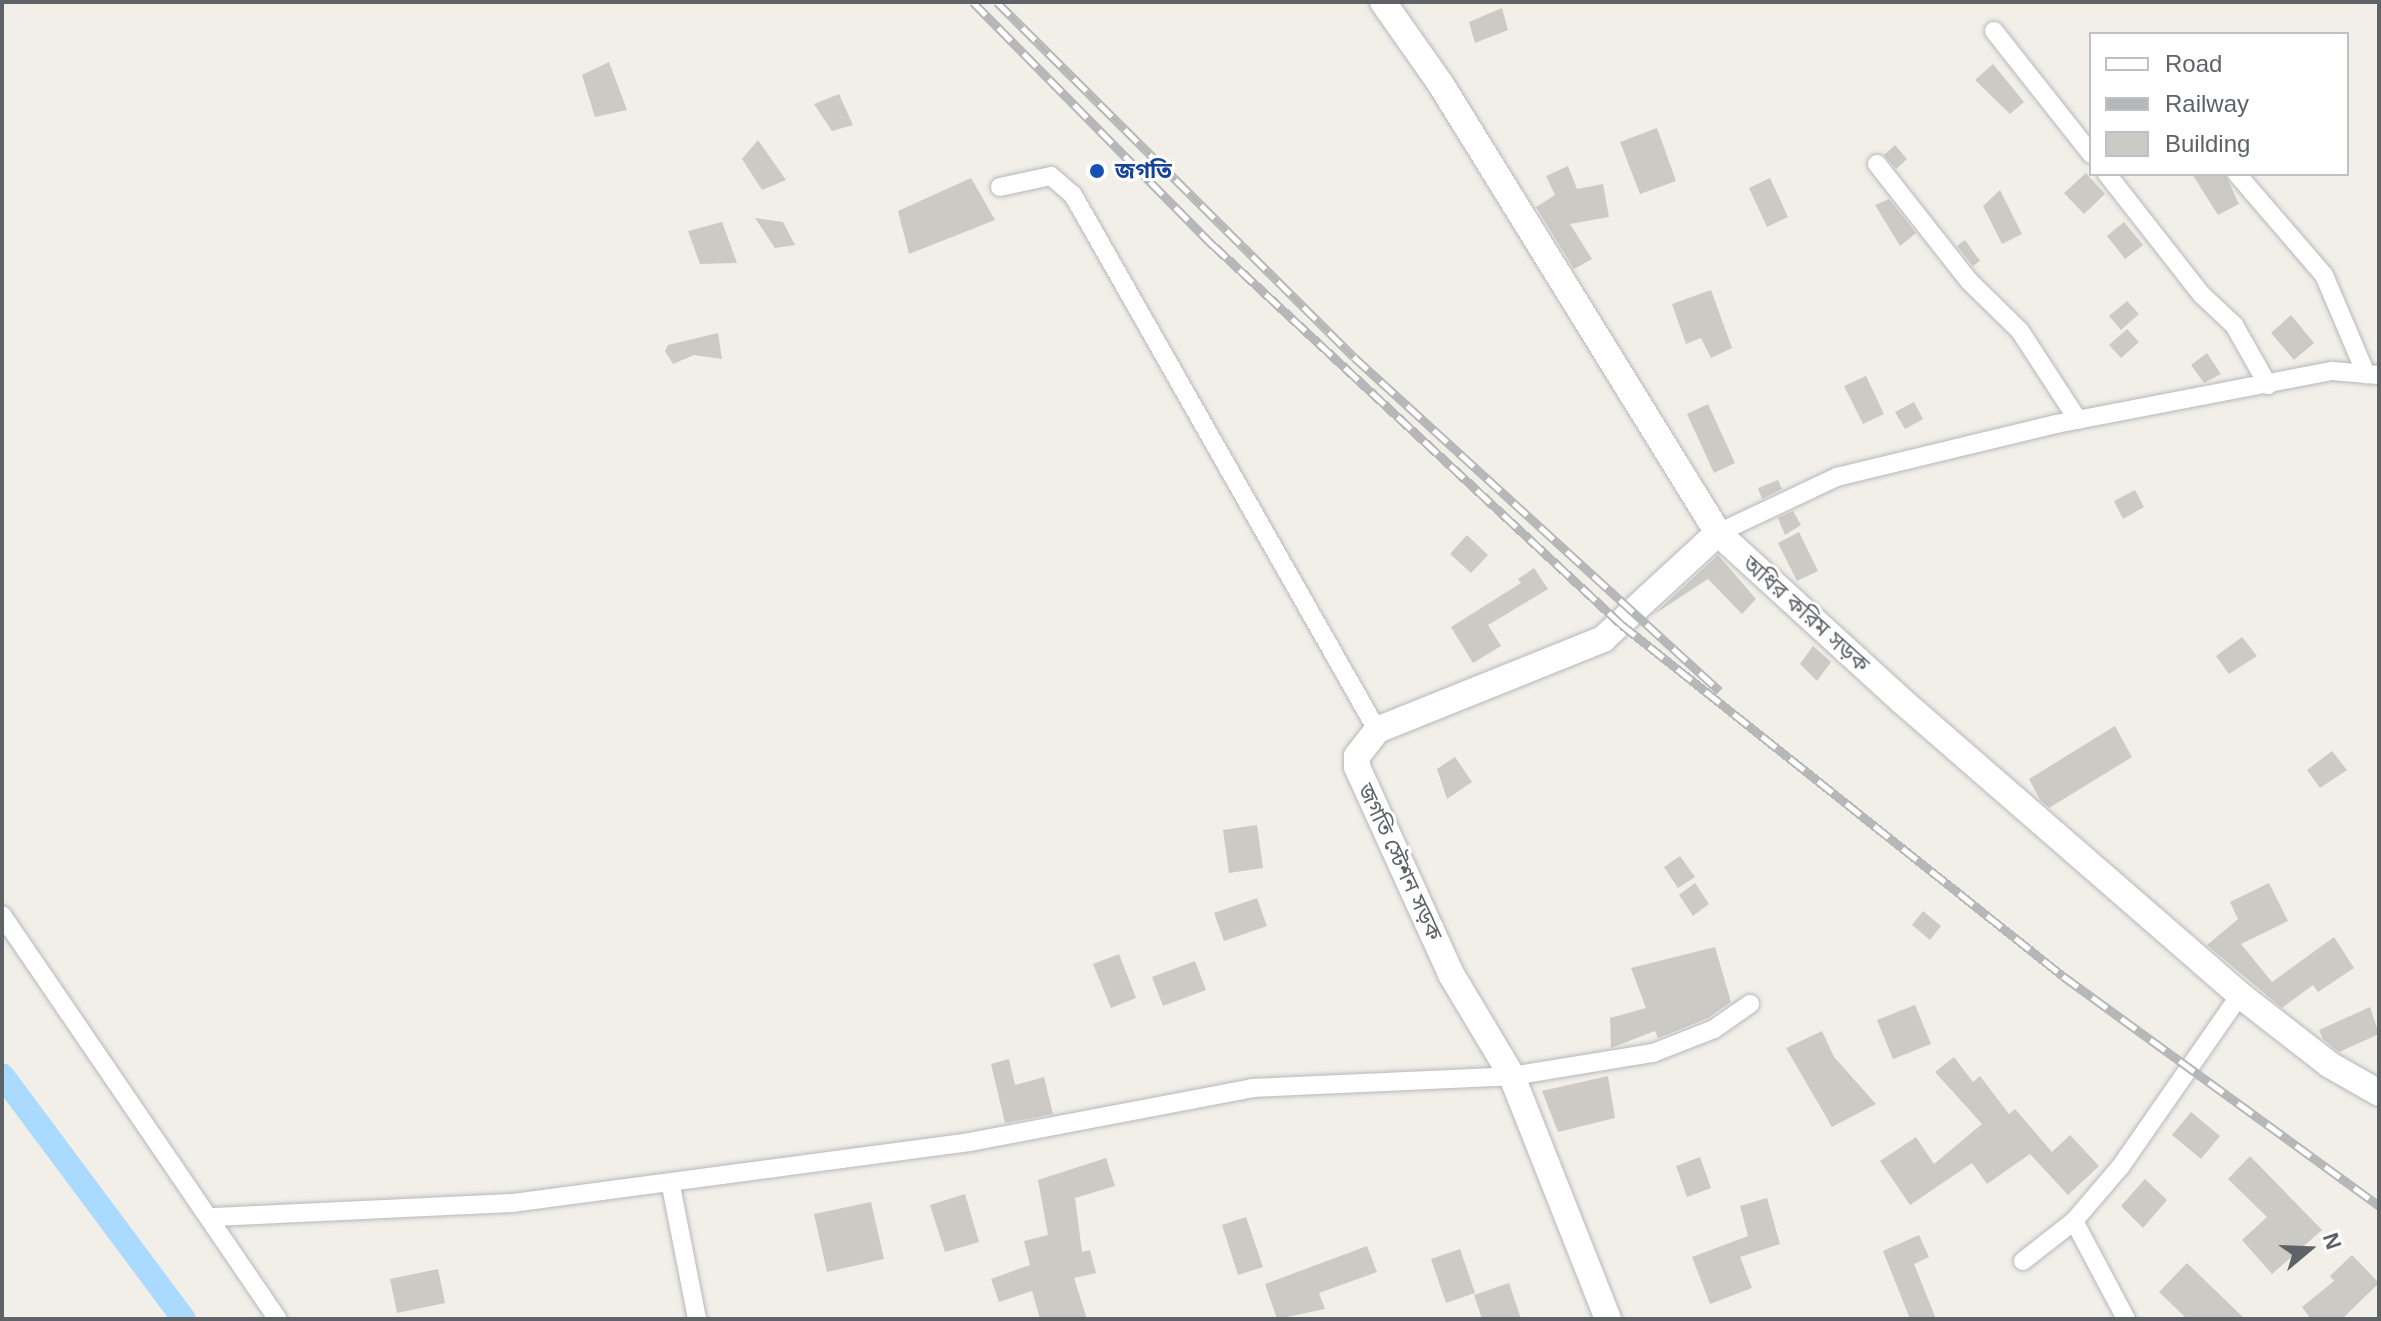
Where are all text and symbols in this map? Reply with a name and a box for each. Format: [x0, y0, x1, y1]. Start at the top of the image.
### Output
legend [2089, 32, 2349, 176]
text: Road [2165, 50, 2222, 77]
text: Railway [2165, 90, 2249, 117]
text: Building [2165, 130, 2250, 157]
place label: জগতি [1115, 158, 1172, 184]
marker: জগতি [1086, 160, 1108, 182]
street label: অধির করিম সড়ক [1737, 550, 1875, 678]
street label: জগতি স্টেশন সড়ক [1352, 779, 1448, 945]
north arrow [2269, 1209, 2349, 1289]
text: N [2318, 1229, 2347, 1253]

